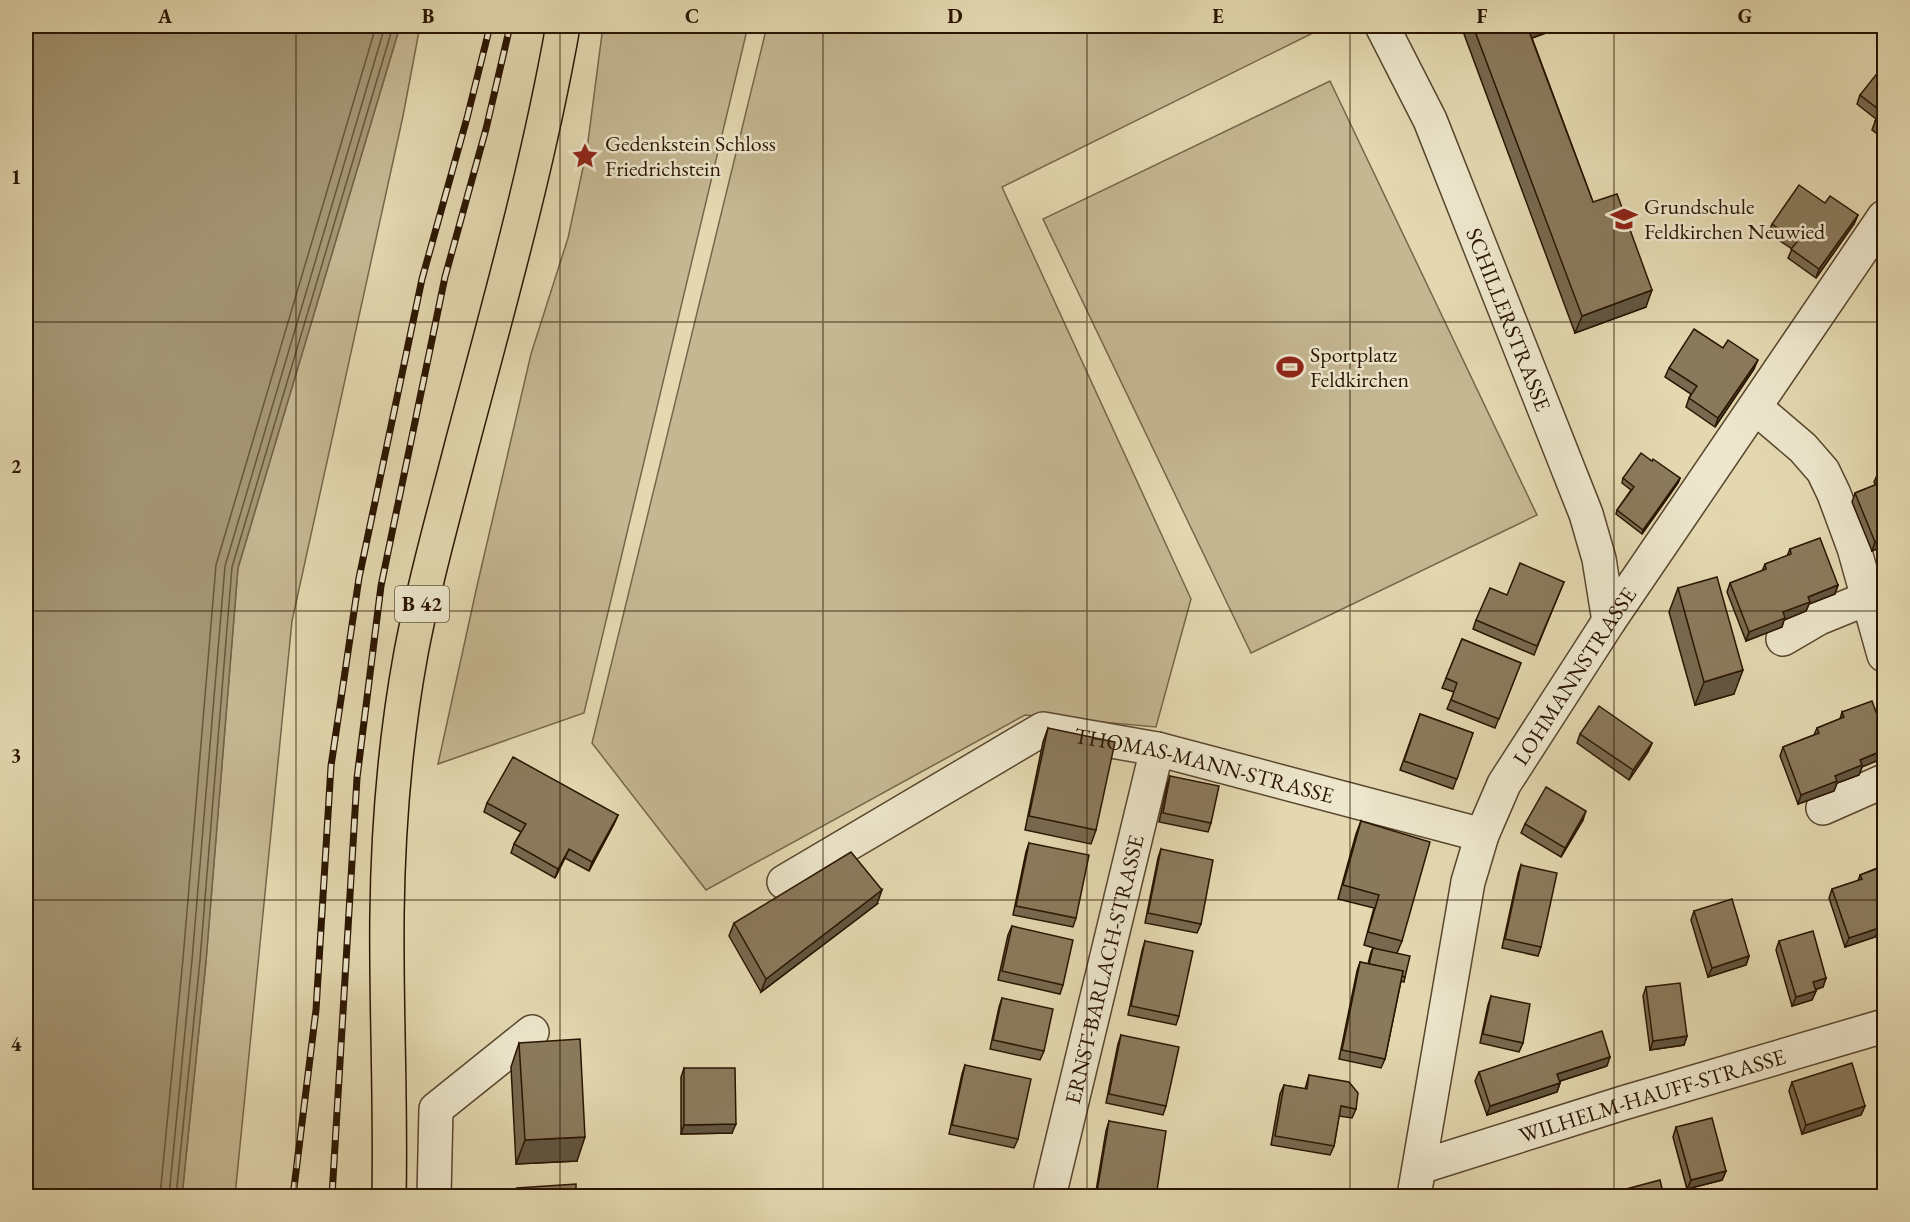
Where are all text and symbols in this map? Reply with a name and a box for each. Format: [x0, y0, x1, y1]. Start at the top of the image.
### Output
text: A [157, 3, 173, 29]
text: B [422, 3, 434, 29]
text: C [685, 3, 699, 29]
text: D [947, 3, 963, 29]
text: E [1212, 3, 1224, 29]
text: F [1477, 3, 1488, 29]
text: G [1738, 3, 1752, 29]
place label: Gedenkstein Schloss Friedrichstein [605, 129, 776, 183]
place icon: Gedenkstein Schloss Friedrichstein [570, 141, 600, 171]
text: 1 [11, 164, 21, 190]
place label: Grundschule Feldkirchen Neuwied [1644, 192, 1826, 246]
school or university icon: Grundschule Feldkirchen Neuwied [1609, 204, 1639, 234]
street label: SCHILLERSTRASSE [1459, 224, 1558, 415]
place label: Sportplatz Feldkirchen [1310, 340, 1410, 394]
sports icon: Sportplatz Feldkirchen [1275, 352, 1305, 382]
text: 2 [11, 453, 22, 479]
street label: LOHMANNSTRASSE [1506, 581, 1643, 771]
road number: B 42 [395, 586, 449, 622]
street label: THOMAS-MANN-STRASSE [1072, 721, 1337, 810]
text: 3 [11, 742, 21, 768]
street label: ERNST-BARLACH-STRASSE [1058, 832, 1151, 1107]
text: 4 [11, 1031, 22, 1057]
street label: WILHELM-HAUFF-STRASSE [1515, 1042, 1789, 1150]

